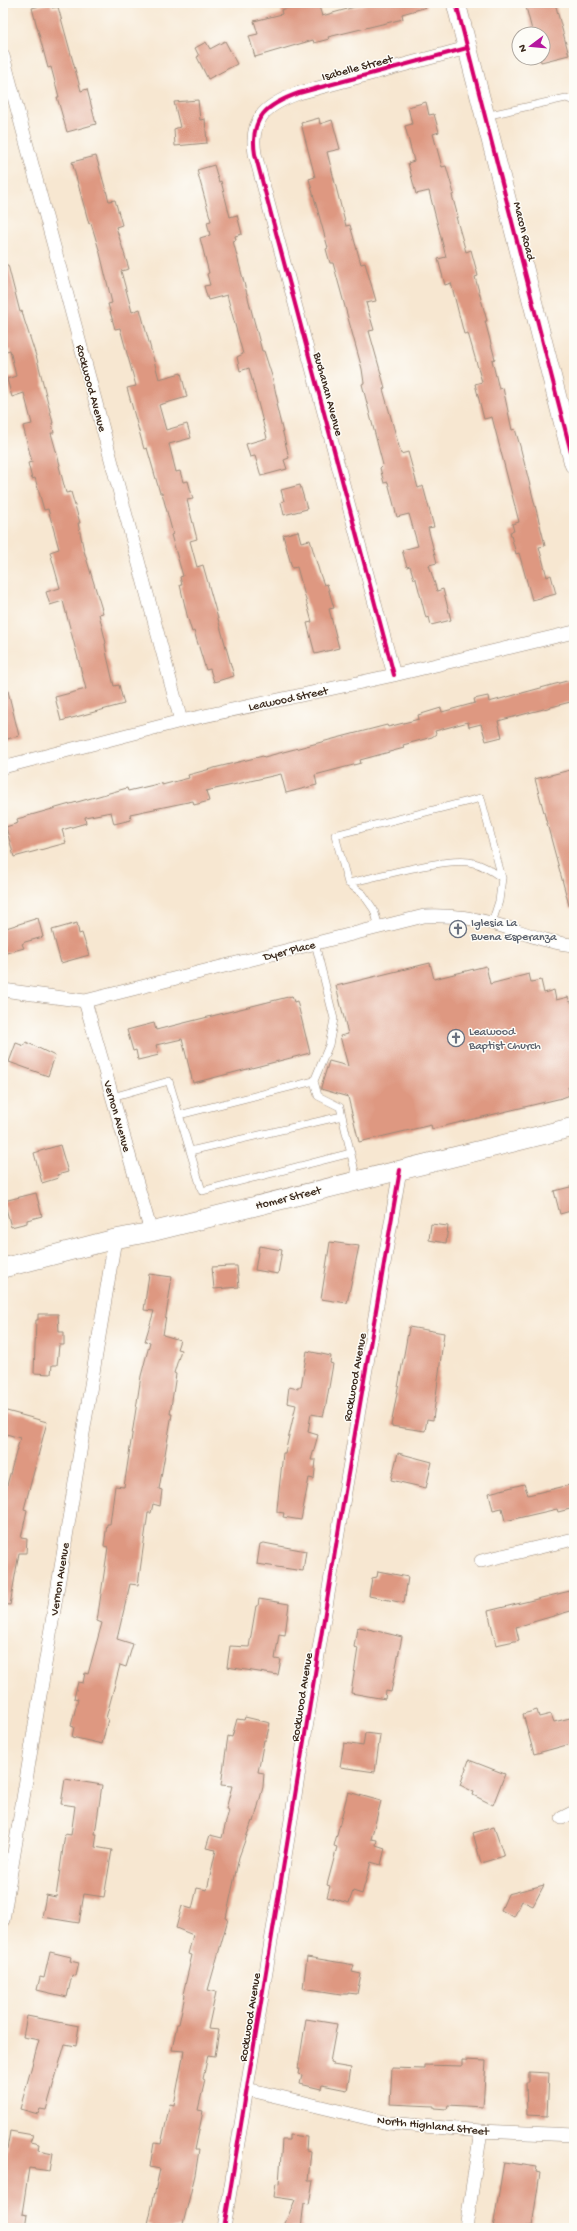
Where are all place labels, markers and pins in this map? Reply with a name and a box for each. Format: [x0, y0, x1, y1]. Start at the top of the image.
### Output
place label: Iglesia La Buena Esperanza [470, 917, 557, 945]
church icon: Iglesia La Buena Esperanza [448, 919, 468, 939]
place label: Leawood Baptist Church [468, 1026, 541, 1054]
church icon: Leawood Baptist Church [446, 1028, 466, 1048]

